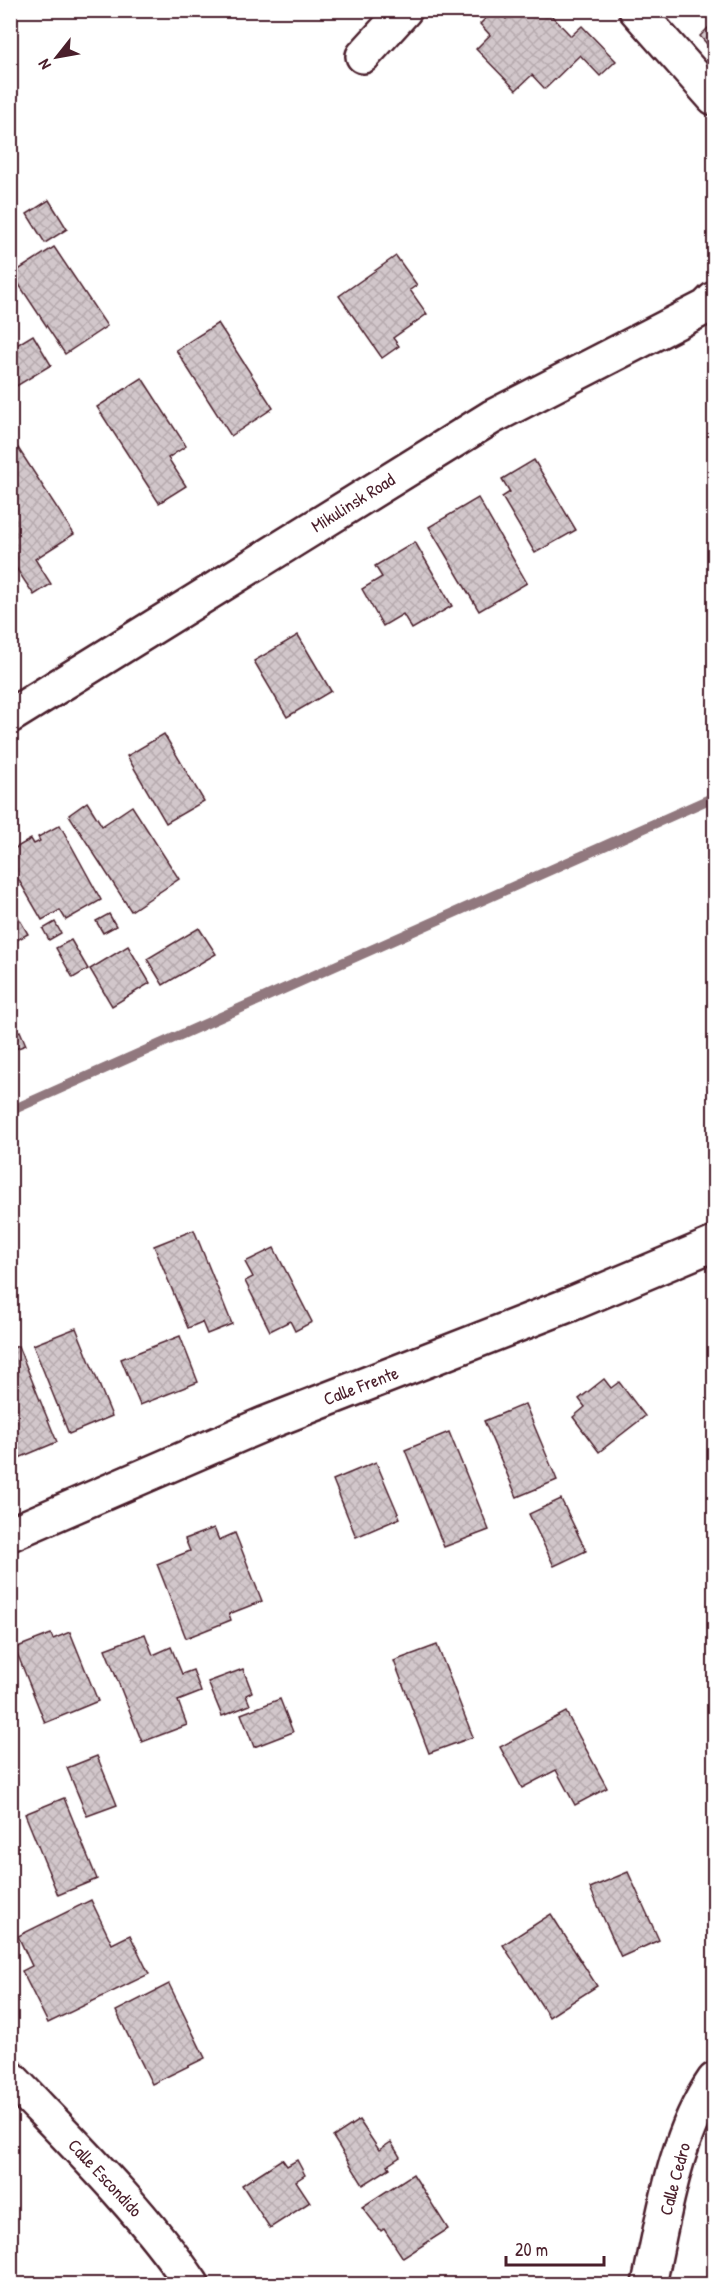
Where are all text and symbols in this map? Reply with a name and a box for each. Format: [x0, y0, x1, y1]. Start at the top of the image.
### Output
north arrow [27, 27, 87, 87]
text: N [32, 55, 56, 74]
street label: Mikulinsk Road [306, 467, 399, 538]
street label: Calle Frente [320, 1360, 402, 1411]
street label: Calle Escondido [63, 2133, 148, 2222]
street label: Calle Cedro [653, 2140, 696, 2218]
scale bar [506, 2229, 604, 2267]
text: 20 m [515, 2237, 548, 2262]

